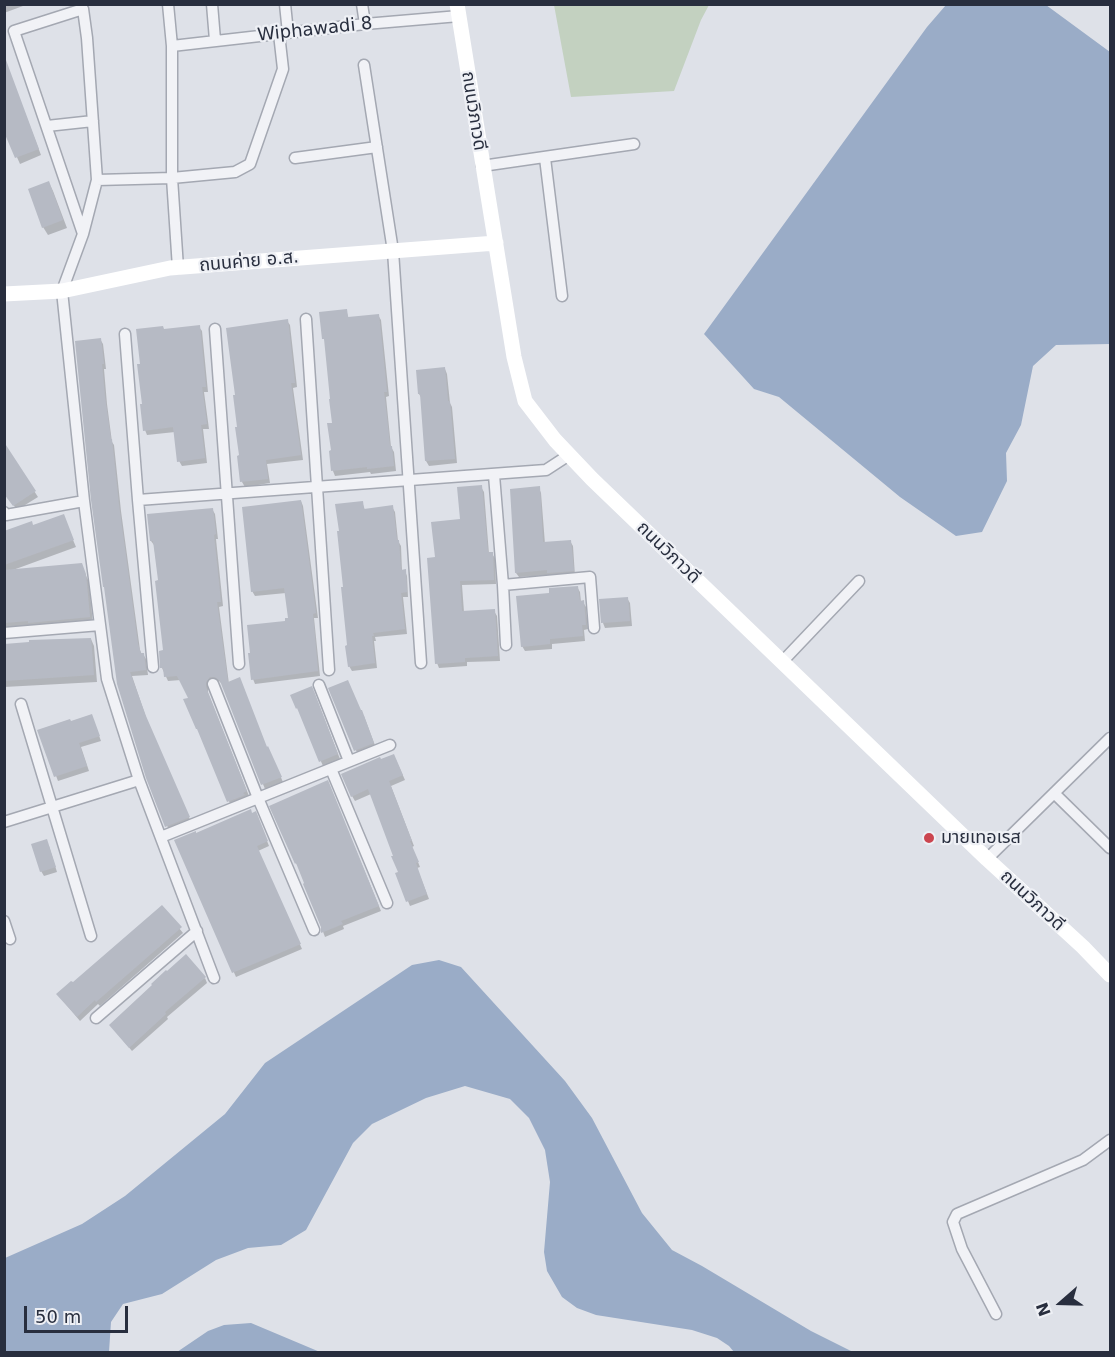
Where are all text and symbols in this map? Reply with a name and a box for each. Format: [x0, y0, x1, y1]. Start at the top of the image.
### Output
street label: Wiphawadi 8 [256, 13, 374, 47]
street label: ถนนวิภาวดี [456, 70, 490, 152]
street label: ถนนค่าย อ.ส. [198, 247, 300, 277]
street label: ถนนวิภาวดี [632, 517, 704, 589]
place label: มายเทอเรส [941, 827, 1021, 849]
marker: มายเทอเรส [922, 831, 936, 845]
street label: ถนนวิภาวดี [995, 866, 1069, 936]
north arrow [1031, 1273, 1091, 1333]
scale bar [27, 1294, 130, 1332]
text: N [1032, 1300, 1055, 1319]
text: 50 m [35, 1306, 81, 1327]

